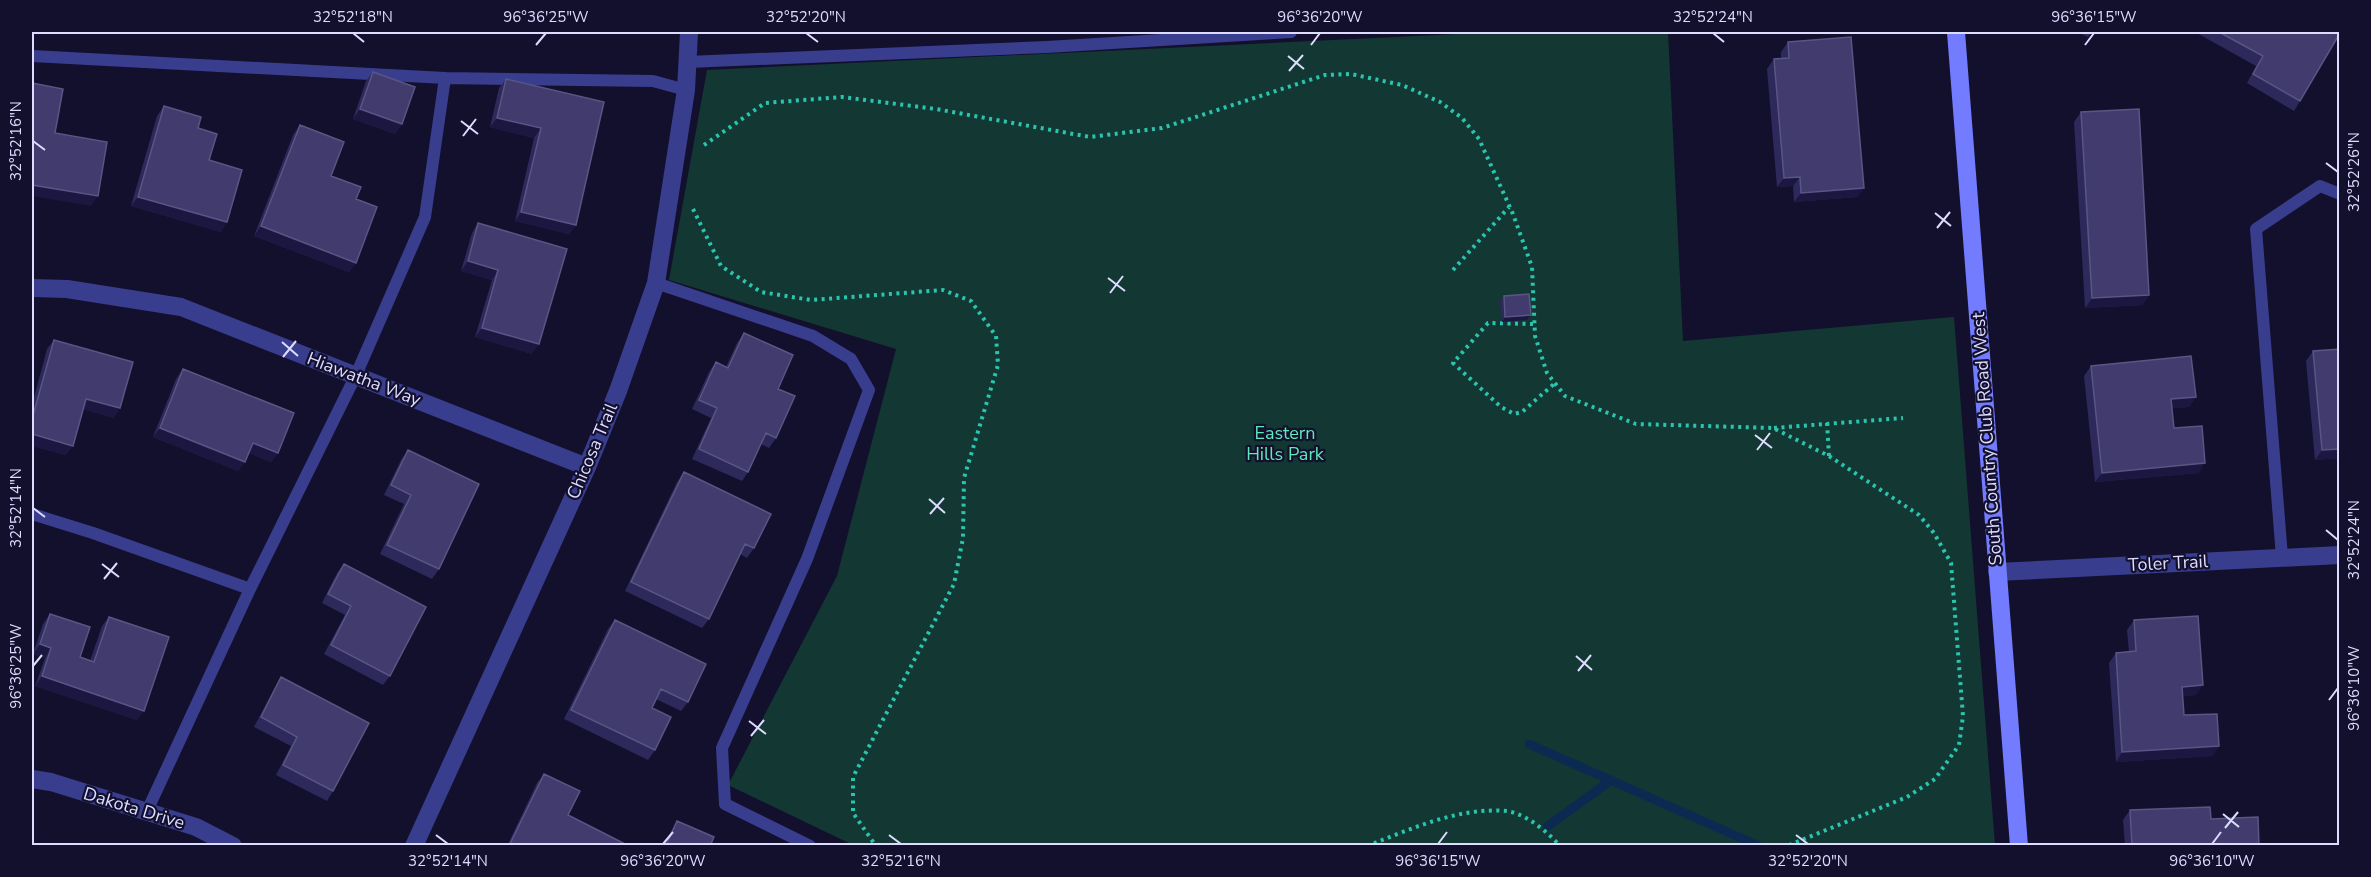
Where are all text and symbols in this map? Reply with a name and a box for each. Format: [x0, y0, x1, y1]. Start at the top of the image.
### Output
text: 32°52'18"N [313, 7, 393, 27]
text: 96°36'25"W [503, 7, 589, 27]
text: 32°52'20"N [766, 7, 846, 27]
text: 96°36'20"W [1277, 7, 1363, 27]
text: 32°52'24"N [1673, 7, 1753, 27]
text: 96°36'15"W [2051, 7, 2137, 27]
text: 32°52'16"N [6, 101, 26, 181]
text: 32°52'26"N [2344, 132, 2364, 212]
street label: South Country Club Road West [1966, 311, 2008, 566]
street label: Hiawatha Way [304, 346, 425, 412]
street label: Chicosa Trail [561, 399, 623, 503]
park label: Eastern Hills Park [1246, 421, 1325, 466]
text: 32°52'14"N [6, 468, 26, 548]
text: 32°52'24"N [2344, 500, 2364, 580]
street label: Toler Trail [2127, 549, 2209, 577]
text: 96°36'25"W [6, 623, 26, 709]
text: 96°36'10"W [2344, 645, 2364, 731]
street label: Dakota Drive [80, 781, 188, 835]
text: 32°52'14"N [408, 851, 488, 871]
text: 96°36'20"W [620, 851, 706, 871]
text: 32°52'16"N [861, 851, 941, 871]
text: 96°36'15"W [1395, 851, 1481, 871]
text: 32°52'20"N [1768, 851, 1848, 871]
text: 96°36'10"W [2169, 851, 2255, 871]

